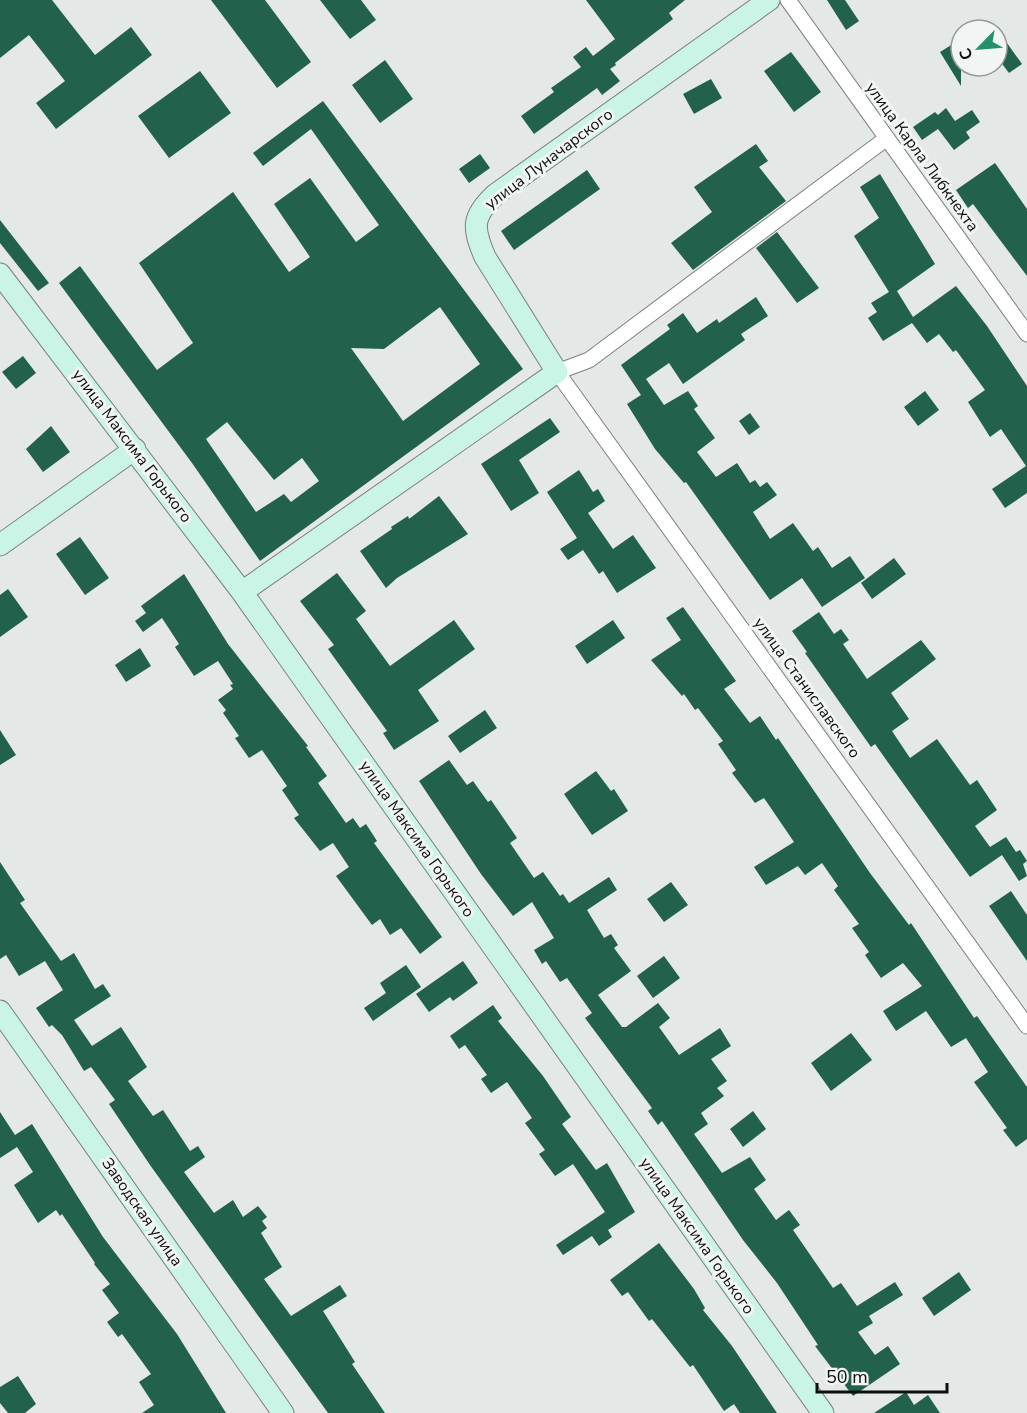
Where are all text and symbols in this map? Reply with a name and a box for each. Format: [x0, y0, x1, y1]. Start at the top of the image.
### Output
north arrow [949, 18, 1009, 78]
text: С [954, 44, 979, 63]
street label: улица Карла Либкнехта [860, 78, 984, 236]
street label: улица Луначарского [480, 104, 618, 214]
street label: улица Максима Горького [67, 365, 197, 527]
street label: улица Станиславского [748, 613, 866, 763]
street label: улица Максима Горького [354, 756, 480, 922]
street label: Заводская улица [96, 1153, 188, 1271]
street label: улица Максима Горького [634, 1153, 760, 1319]
scale bar [817, 1356, 948, 1394]
text: 50 m [826, 1365, 868, 1389]

